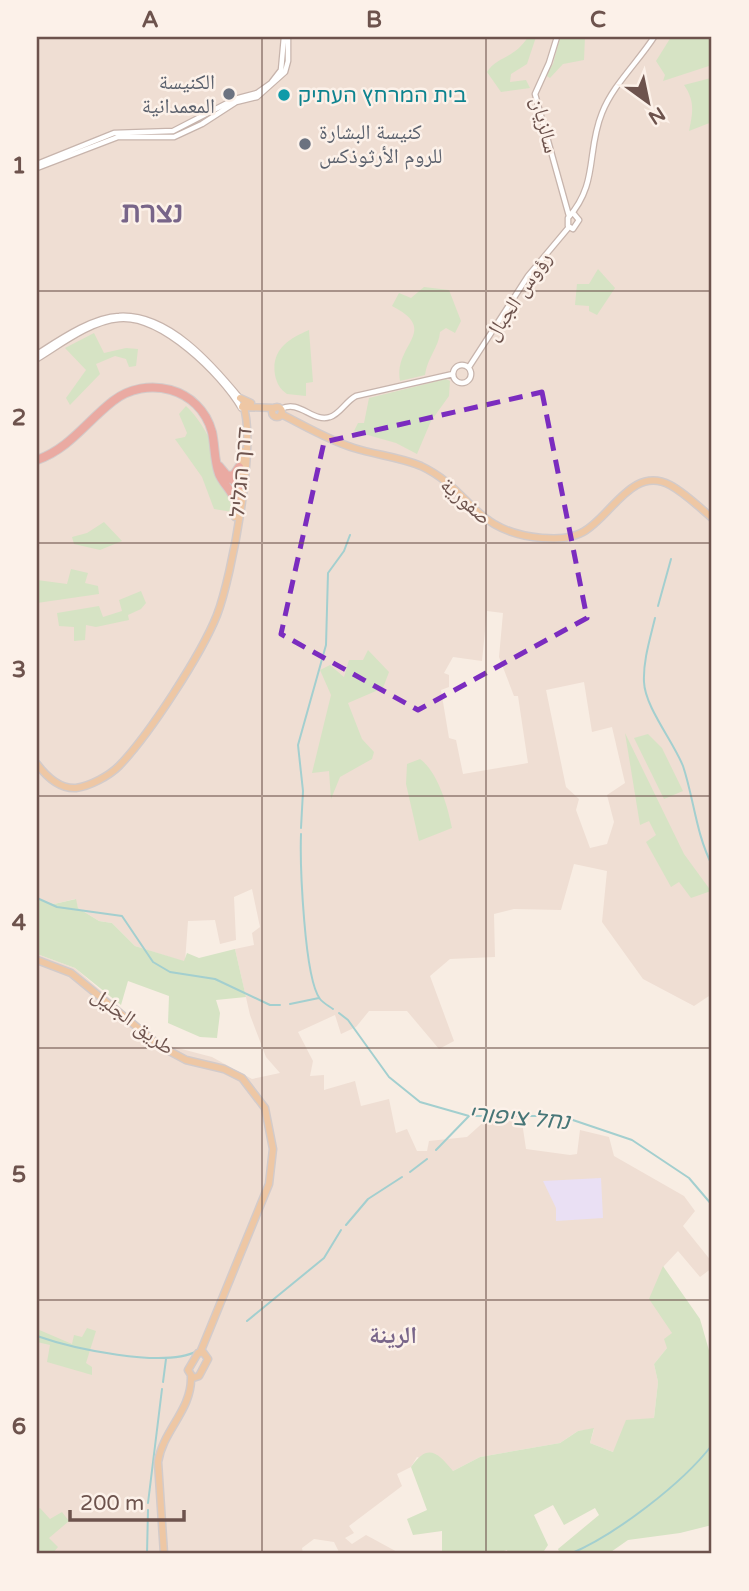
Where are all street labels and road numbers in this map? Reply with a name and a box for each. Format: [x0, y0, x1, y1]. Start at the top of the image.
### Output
street label: سالزيان [526, 94, 564, 156]
street label: رؤوس الجبال [480, 247, 557, 345]
street label: דרך הגליל [225, 426, 258, 518]
street label: صفورية [435, 473, 496, 530]
street label: طريق الجليل [86, 982, 179, 1061]

